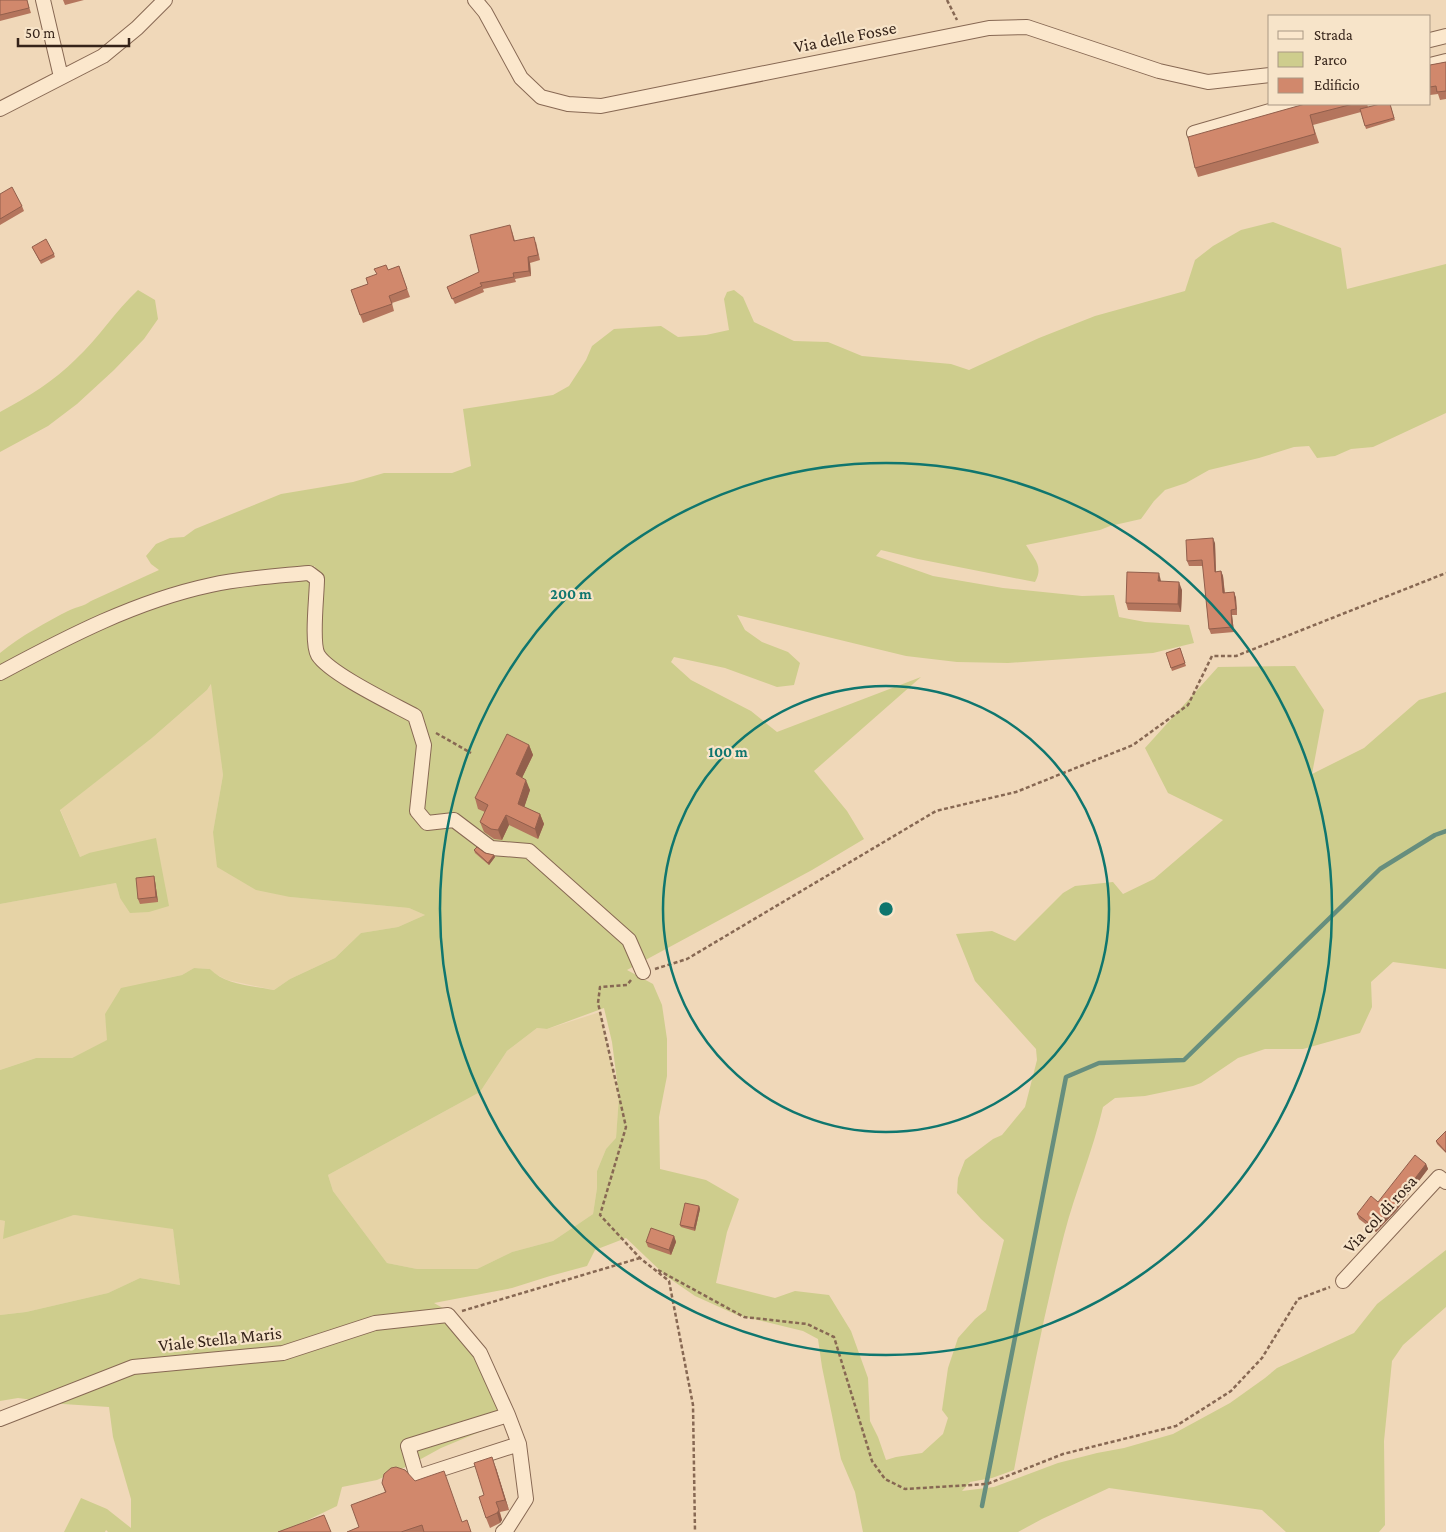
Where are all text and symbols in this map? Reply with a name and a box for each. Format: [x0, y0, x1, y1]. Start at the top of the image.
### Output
scale bar [18, 15, 129, 47]
legend [1268, 15, 1431, 105]
street label: Via delle Fosse [792, 17, 898, 57]
text: 50 m [25, 25, 55, 41]
text: Strada [1314, 27, 1353, 43]
text: Parco [1314, 52, 1347, 68]
text: Edificio [1314, 77, 1360, 93]
text: 200 m [550, 586, 592, 602]
text: 100 m [708, 744, 748, 760]
centre of rings [877, 900, 895, 918]
street label: Via col di rosa [1339, 1171, 1421, 1257]
street label: Viale Stella Maris [157, 1323, 283, 1355]

